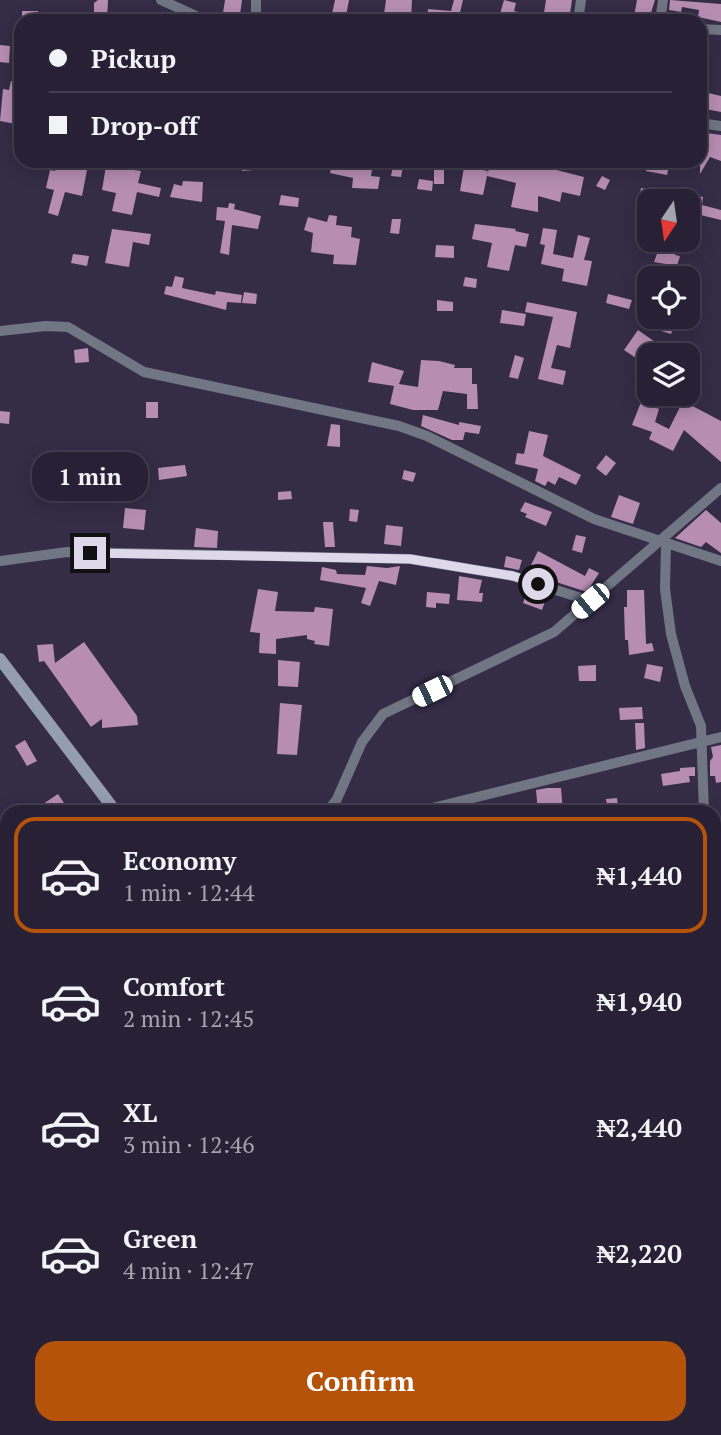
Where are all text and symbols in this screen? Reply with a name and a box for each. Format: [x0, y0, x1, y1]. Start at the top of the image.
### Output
text: Pickup [91, 41, 176, 75]
text: Drop-off [91, 108, 198, 142]
north arrow [637, 189, 700, 252]
map controls [637, 189, 700, 406]
button: locate [637, 266, 700, 329]
button: layers [637, 343, 700, 406]
callout: 1 min [32, 452, 148, 500]
text: 1 min [59, 461, 121, 492]
route end [74, 537, 106, 569]
route start [522, 568, 554, 600]
car [568, 579, 613, 623]
car [409, 672, 456, 710]
text: Economy [123, 843, 236, 877]
icon: car [39, 844, 102, 907]
text: ₦1,440 [597, 858, 682, 892]
text: 1 min · 12:44 [123, 877, 255, 908]
text: Comfort [123, 969, 225, 1003]
icon: car [39, 970, 102, 1033]
text: ₦1,940 [597, 984, 682, 1018]
text: 2 min · 12:45 [123, 1003, 255, 1034]
text: XL [123, 1095, 157, 1129]
icon: car [39, 1096, 102, 1159]
text: ₦2,440 [597, 1110, 682, 1144]
text: 3 min · 12:46 [123, 1129, 255, 1160]
text: Green [123, 1221, 197, 1255]
icon: car [39, 1222, 102, 1285]
text: ₦2,220 [597, 1236, 682, 1270]
text: 4 min · 12:47 [123, 1255, 255, 1286]
button: Confirm [35, 1341, 686, 1421]

